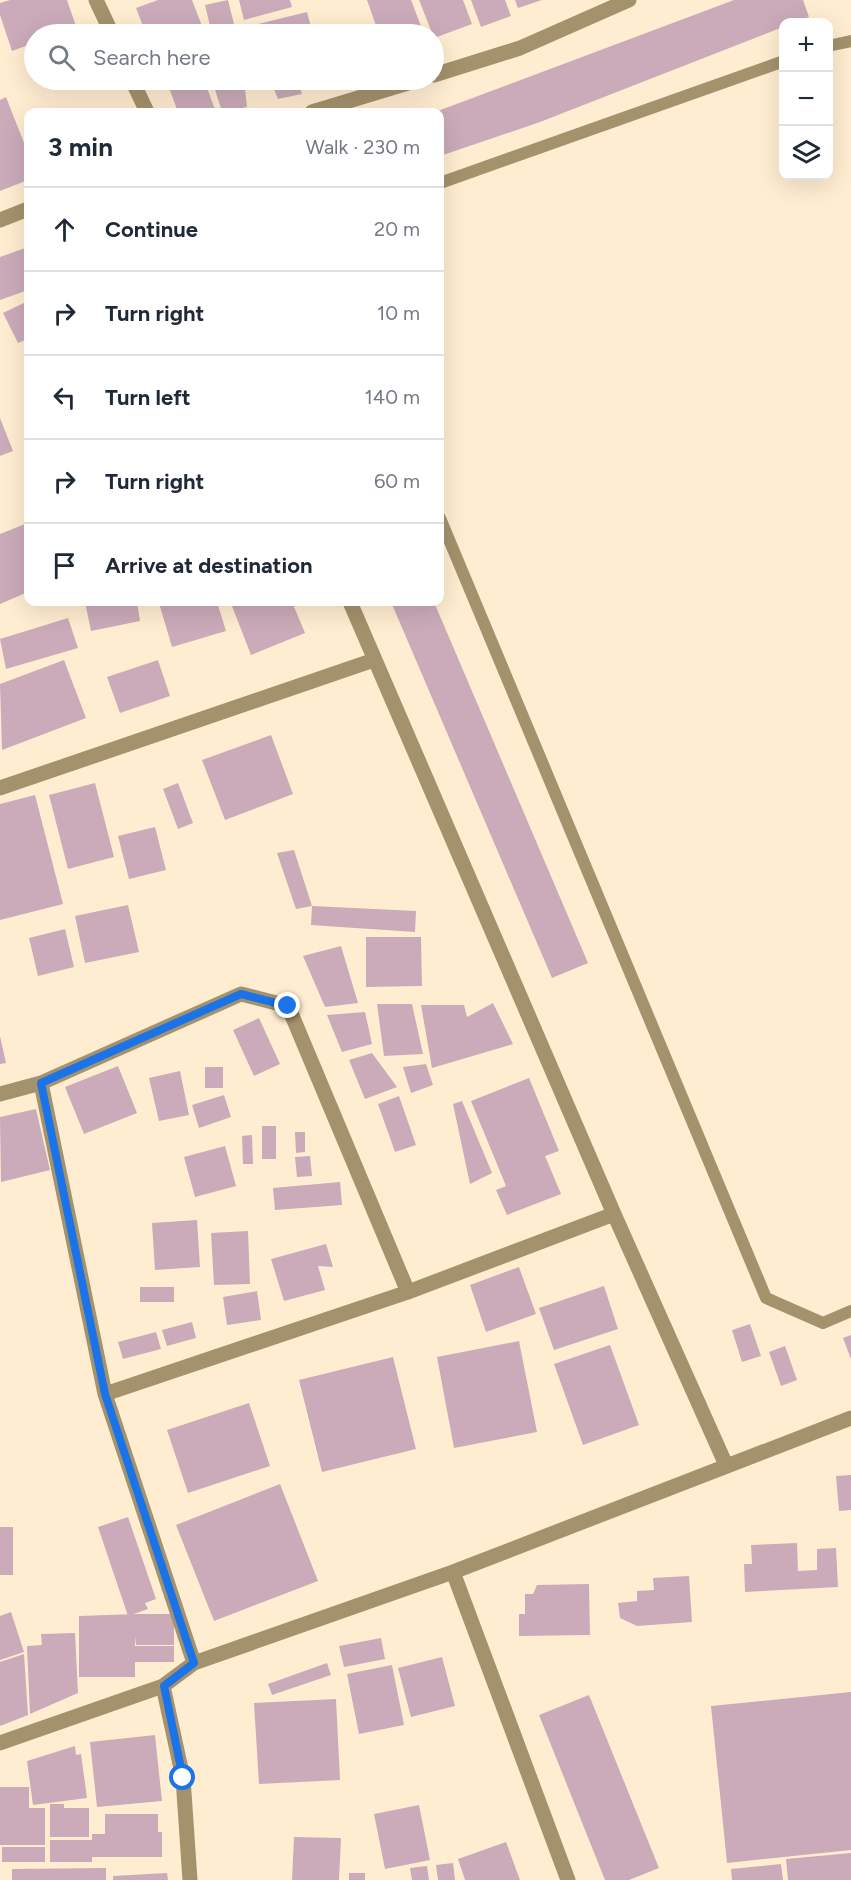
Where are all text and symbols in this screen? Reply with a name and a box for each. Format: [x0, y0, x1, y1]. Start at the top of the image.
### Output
map controls [779, 18, 833, 180]
button: + [779, 18, 833, 72]
search box [24, 24, 444, 90]
icon: search [45, 41, 78, 74]
text: Search here [93, 44, 211, 71]
button: − [779, 72, 833, 126]
button: layers [779, 126, 833, 180]
text: 3 min [48, 131, 113, 163]
text: Walk · 230 m [306, 135, 420, 159]
icon: ahead [48, 213, 81, 246]
text: Continue [105, 216, 198, 243]
text: 20 m [374, 217, 420, 241]
icon: right [48, 297, 81, 330]
text: Turn right [105, 300, 204, 327]
text: 10 m [377, 301, 420, 325]
icon: left [48, 381, 81, 414]
text: Turn left [105, 384, 191, 411]
text: 140 m [365, 385, 420, 409]
icon: right [48, 465, 81, 498]
text: Turn right [105, 468, 204, 495]
text: 60 m [374, 469, 420, 493]
icon: arrive [48, 549, 81, 582]
text: Arrive at destination [105, 552, 313, 579]
route end [274, 992, 300, 1018]
route start [169, 1764, 195, 1790]

